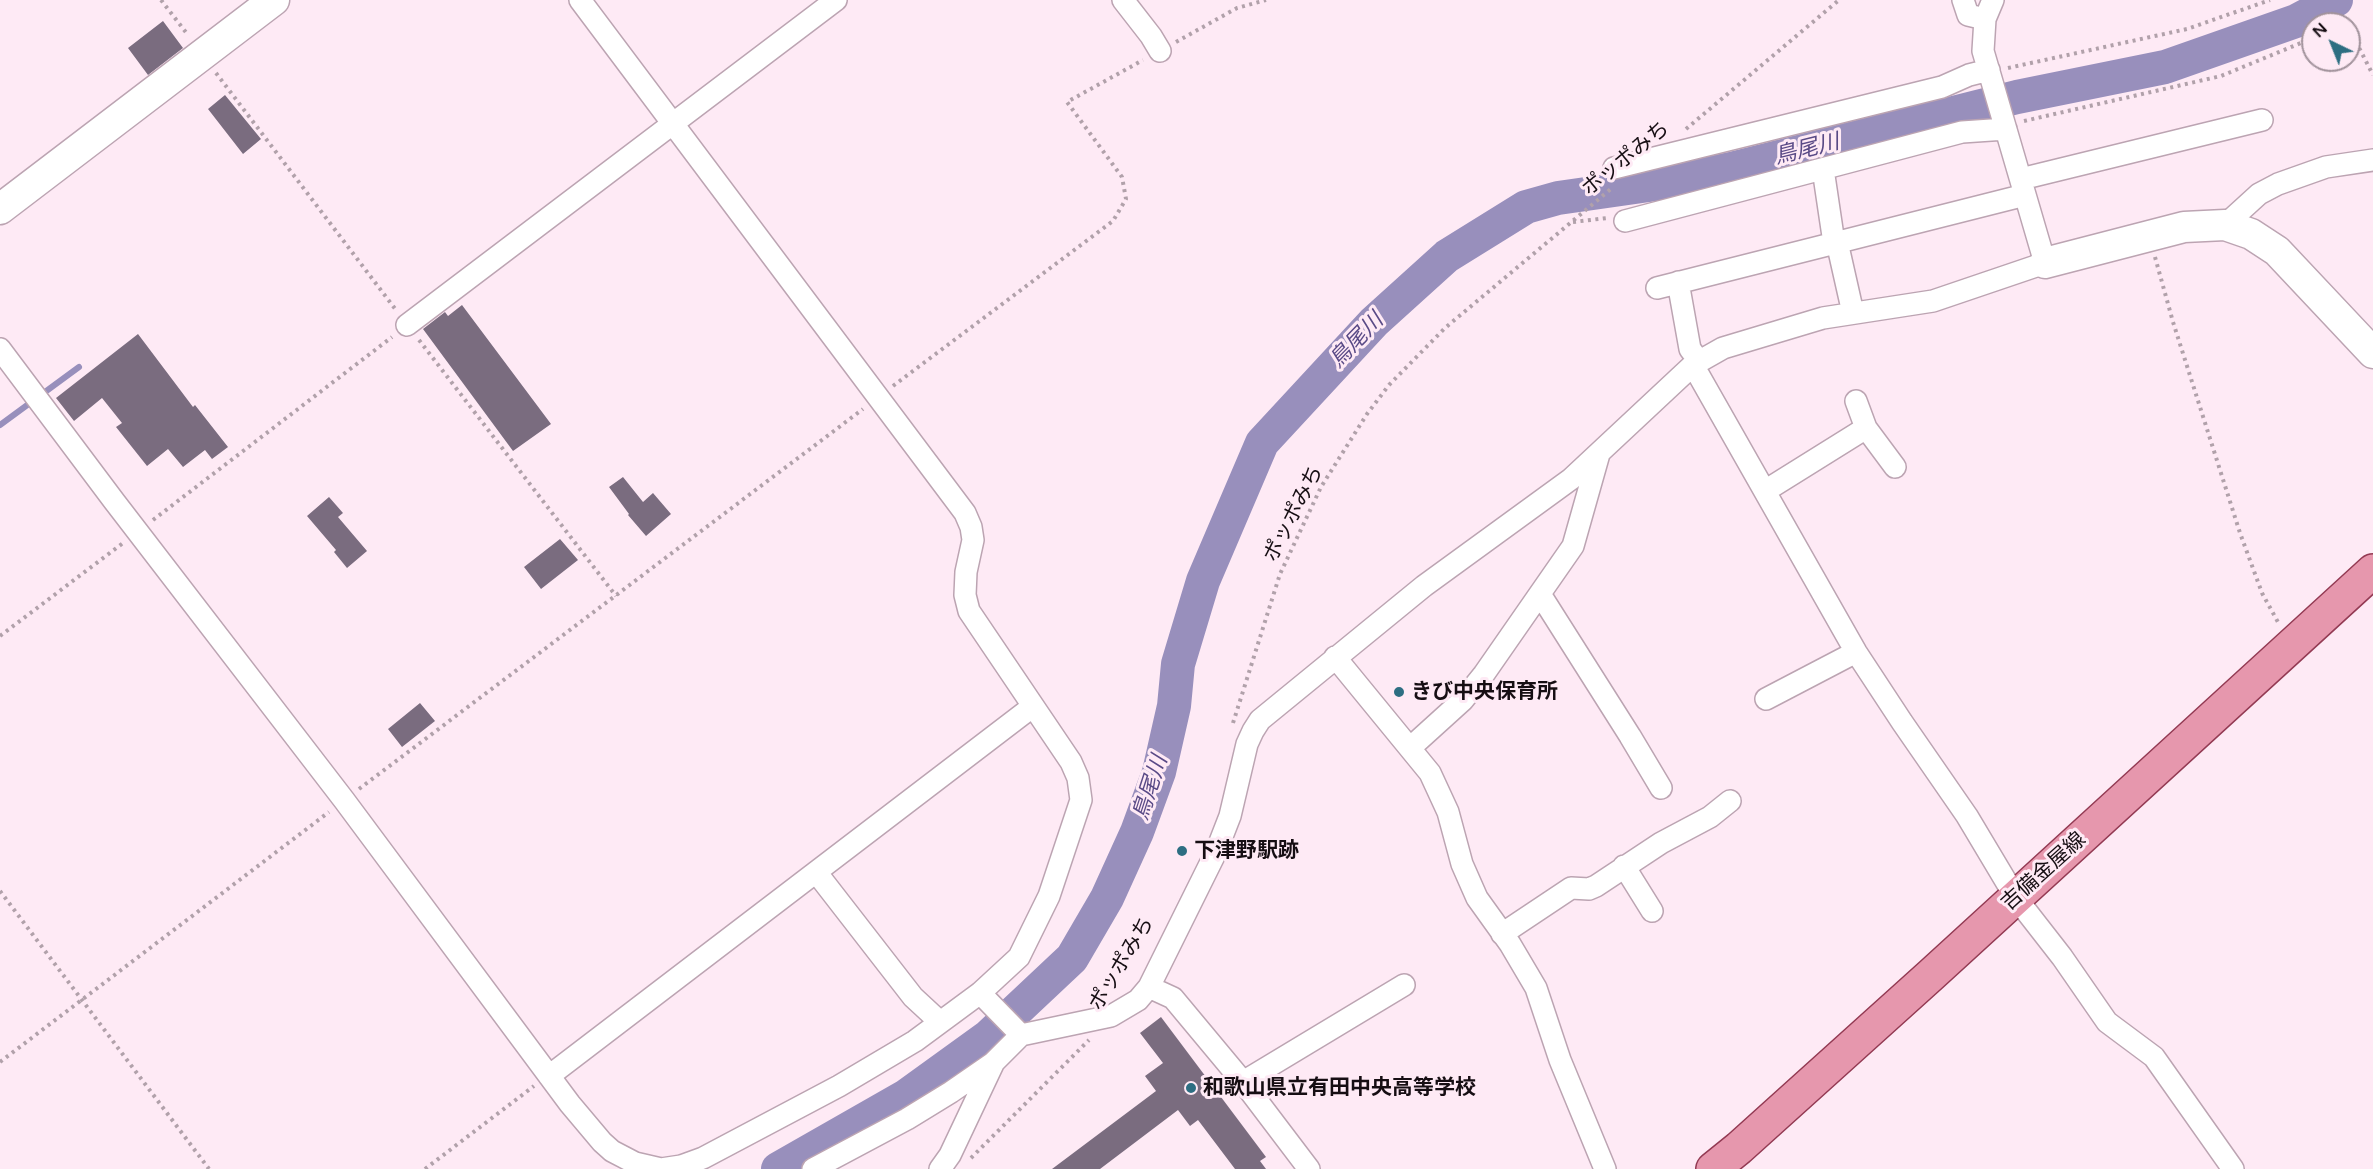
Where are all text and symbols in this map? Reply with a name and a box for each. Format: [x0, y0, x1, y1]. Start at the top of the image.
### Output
north arrow [2301, 12, 2361, 72]
text: N [2309, 19, 2332, 42]
street label: ポッポみち [1577, 116, 1675, 202]
water label: 鳥尾川 [1772, 129, 1842, 171]
water label: 鳥尾川 [1325, 308, 1389, 374]
street label: ポッポみち [1259, 462, 1329, 566]
place label: きび中央保育所 [1411, 679, 1558, 705]
marker: きび中央保育所 [1392, 685, 1406, 699]
water label: 鳥尾川 [1128, 753, 1174, 823]
street label: 吉備金屋線 [1997, 828, 2091, 916]
place label: 下津野駅跡 [1194, 838, 1299, 864]
marker: 下津野駅跡 [1175, 844, 1189, 858]
street label: ポッポみち [1084, 913, 1160, 1015]
place label: 和歌山県立有田中央高等学校 [1203, 1075, 1476, 1101]
marker: 和歌山県立有田中央高等学校 [1184, 1081, 1198, 1095]

